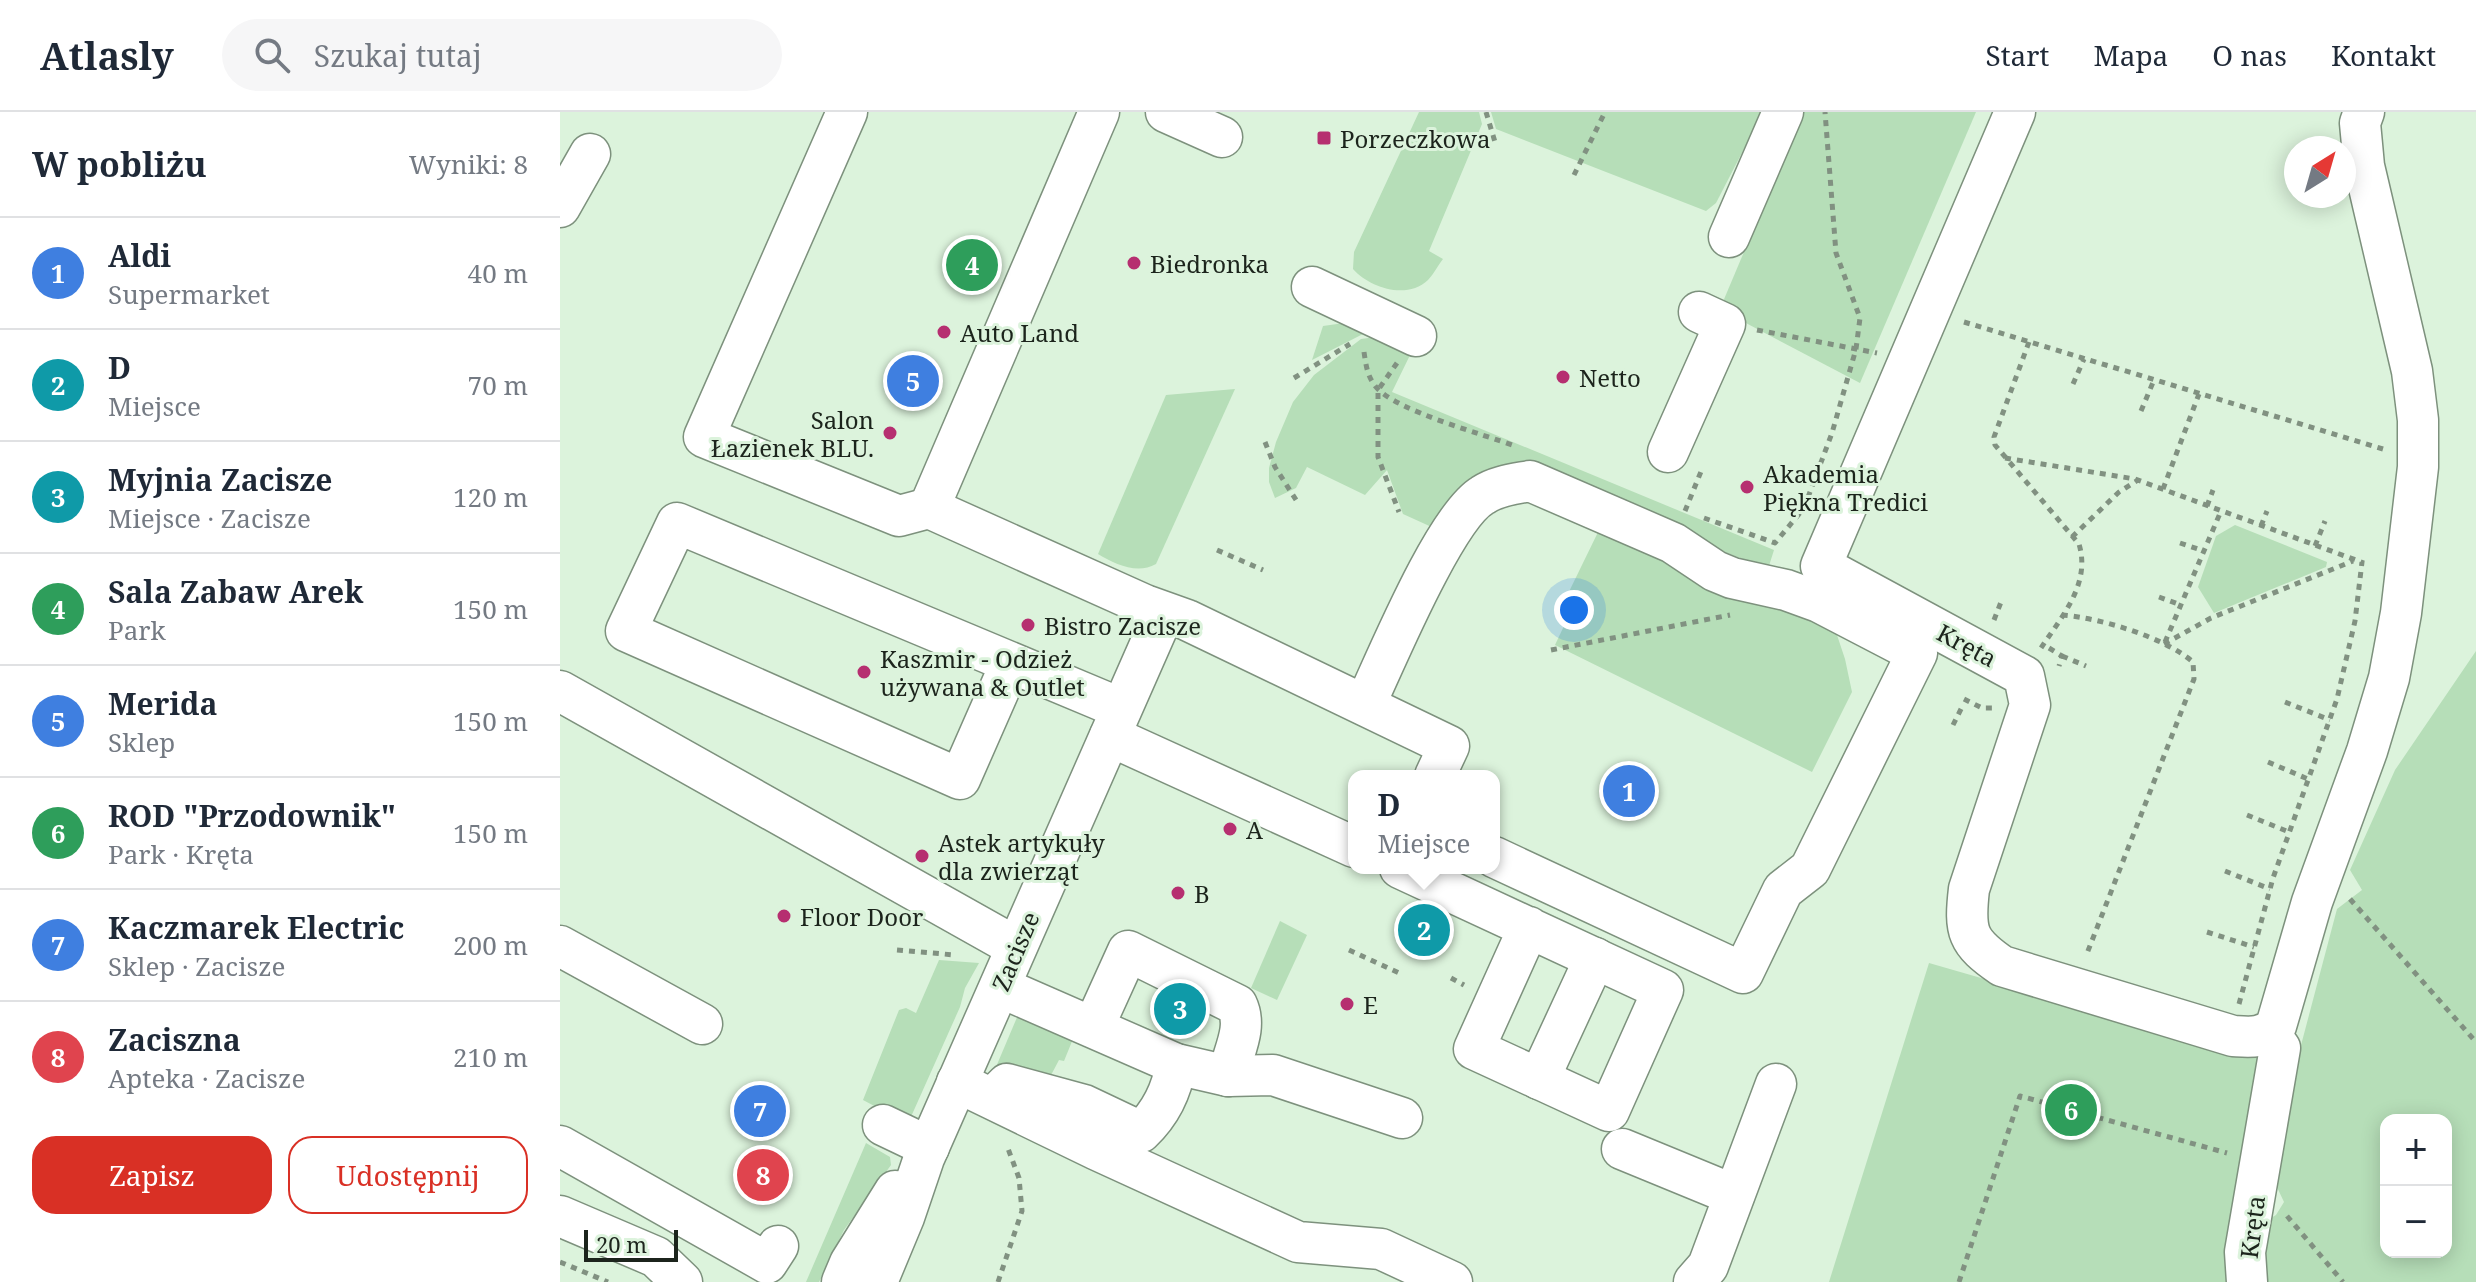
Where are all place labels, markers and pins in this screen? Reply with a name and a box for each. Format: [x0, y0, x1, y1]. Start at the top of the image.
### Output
place label: Porzeczkowa [1340, 122, 1490, 155]
marker: Porzeczkowa [1315, 129, 1333, 147]
pin: 4 [946, 235, 998, 295]
place label: Biedronka [1150, 247, 1269, 280]
marker: Biedronka [1125, 254, 1143, 272]
place label: Auto Land [960, 316, 1079, 349]
marker: Auto Land [935, 323, 953, 341]
pin: 5 [887, 351, 939, 411]
place label: Netto [1579, 361, 1641, 394]
marker: Netto [1554, 368, 1572, 386]
place label: Salon Łazienek BLU. [711, 403, 874, 464]
marker: Salon Łazienek BLU. [881, 424, 899, 442]
place label: Akademia Piękna Tredici [1763, 457, 1928, 518]
marker: Akademia Piękna Tredici [1738, 478, 1756, 496]
place label: Bistro Zacisze [1044, 609, 1201, 642]
marker: Bistro Zacisze [1019, 616, 1037, 634]
place label: Kaszmir - Odzież używana & Outlet [880, 642, 1085, 703]
marker: Kaszmir - Odzież używana & Outlet [855, 663, 873, 681]
pin: 1 [1603, 761, 1655, 821]
place label: A [1246, 813, 1263, 846]
marker: A [1221, 820, 1239, 838]
place label: Astek artykuły dla zwierząt [938, 826, 1105, 887]
marker: Astek artykuły dla zwierząt [913, 847, 931, 865]
place label: B [1194, 877, 1210, 910]
marker: B [1169, 884, 1187, 902]
place label: Floor Door [800, 900, 923, 933]
pin: 2 [1398, 900, 1450, 960]
marker: Floor Door [775, 907, 793, 925]
pin: 3 [1154, 979, 1206, 1039]
place label: E [1363, 988, 1378, 1021]
marker: E [1338, 995, 1356, 1013]
pin: 6 [2045, 1080, 2097, 1140]
pin: 7 [734, 1081, 786, 1141]
pin: 8 [737, 1145, 789, 1205]

